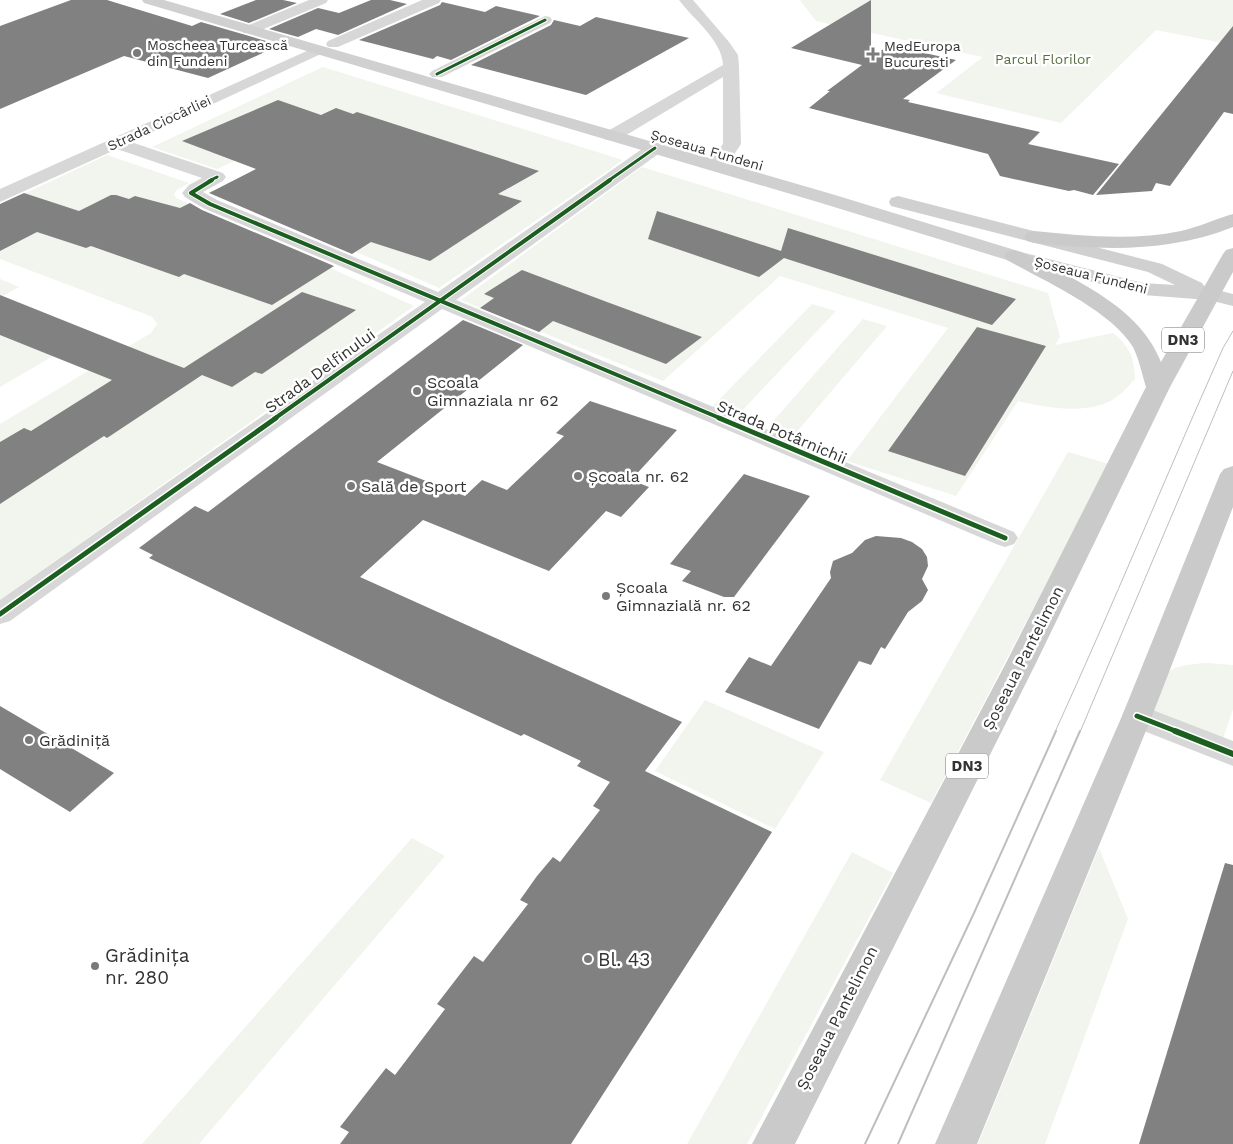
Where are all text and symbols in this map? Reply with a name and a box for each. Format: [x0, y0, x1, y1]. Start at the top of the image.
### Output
place label: Moscheea Turcească din Fundeni [147, 37, 288, 69]
place label: MedEuropa Bucuresti [884, 38, 961, 70]
marker: Moscheea Turcească din Fundeni [131, 47, 143, 59]
marker: MedEuropa Bucuresti [866, 47, 880, 61]
park label: Parcul Florilor [995, 51, 1091, 67]
street label: Strada Ciocârliei [105, 92, 213, 154]
street label: Șoseaua Fundeni [649, 126, 765, 175]
street label: Șoseaua Fundeni [1032, 253, 1149, 298]
street label: Strada Delfinului [261, 325, 379, 417]
road number: DN3 [1162, 328, 1204, 352]
place label: Scoala Gimnaziala nr 62 [427, 373, 559, 410]
marker: Scoala Gimnaziala nr 62 [411, 385, 423, 397]
street label: Strada Potârnichii [714, 396, 850, 468]
place label: Școala nr. 62 [588, 467, 689, 486]
marker: Școala nr. 62 [572, 470, 584, 482]
place label: Sală de Sport [361, 477, 467, 496]
marker: Sală de Sport [345, 480, 357, 492]
place label: Școala Gimnazială nr. 62 [616, 578, 751, 615]
street label: Șoseaua Pantelimon [978, 583, 1068, 733]
marker: Școala Gimnazială nr. 62 [600, 590, 612, 602]
place label: Grădiniță [39, 731, 110, 750]
marker: Grădiniță [23, 734, 35, 746]
road number: DN3 [946, 754, 988, 778]
street label: Șoseaua Pantelimon [792, 943, 882, 1093]
place label: Grădinița nr. 280 [105, 944, 190, 989]
place label: Bl. 43 [598, 948, 650, 971]
marker: Bl. 43 [582, 953, 594, 965]
marker: Grădinița nr. 280 [89, 960, 101, 972]

